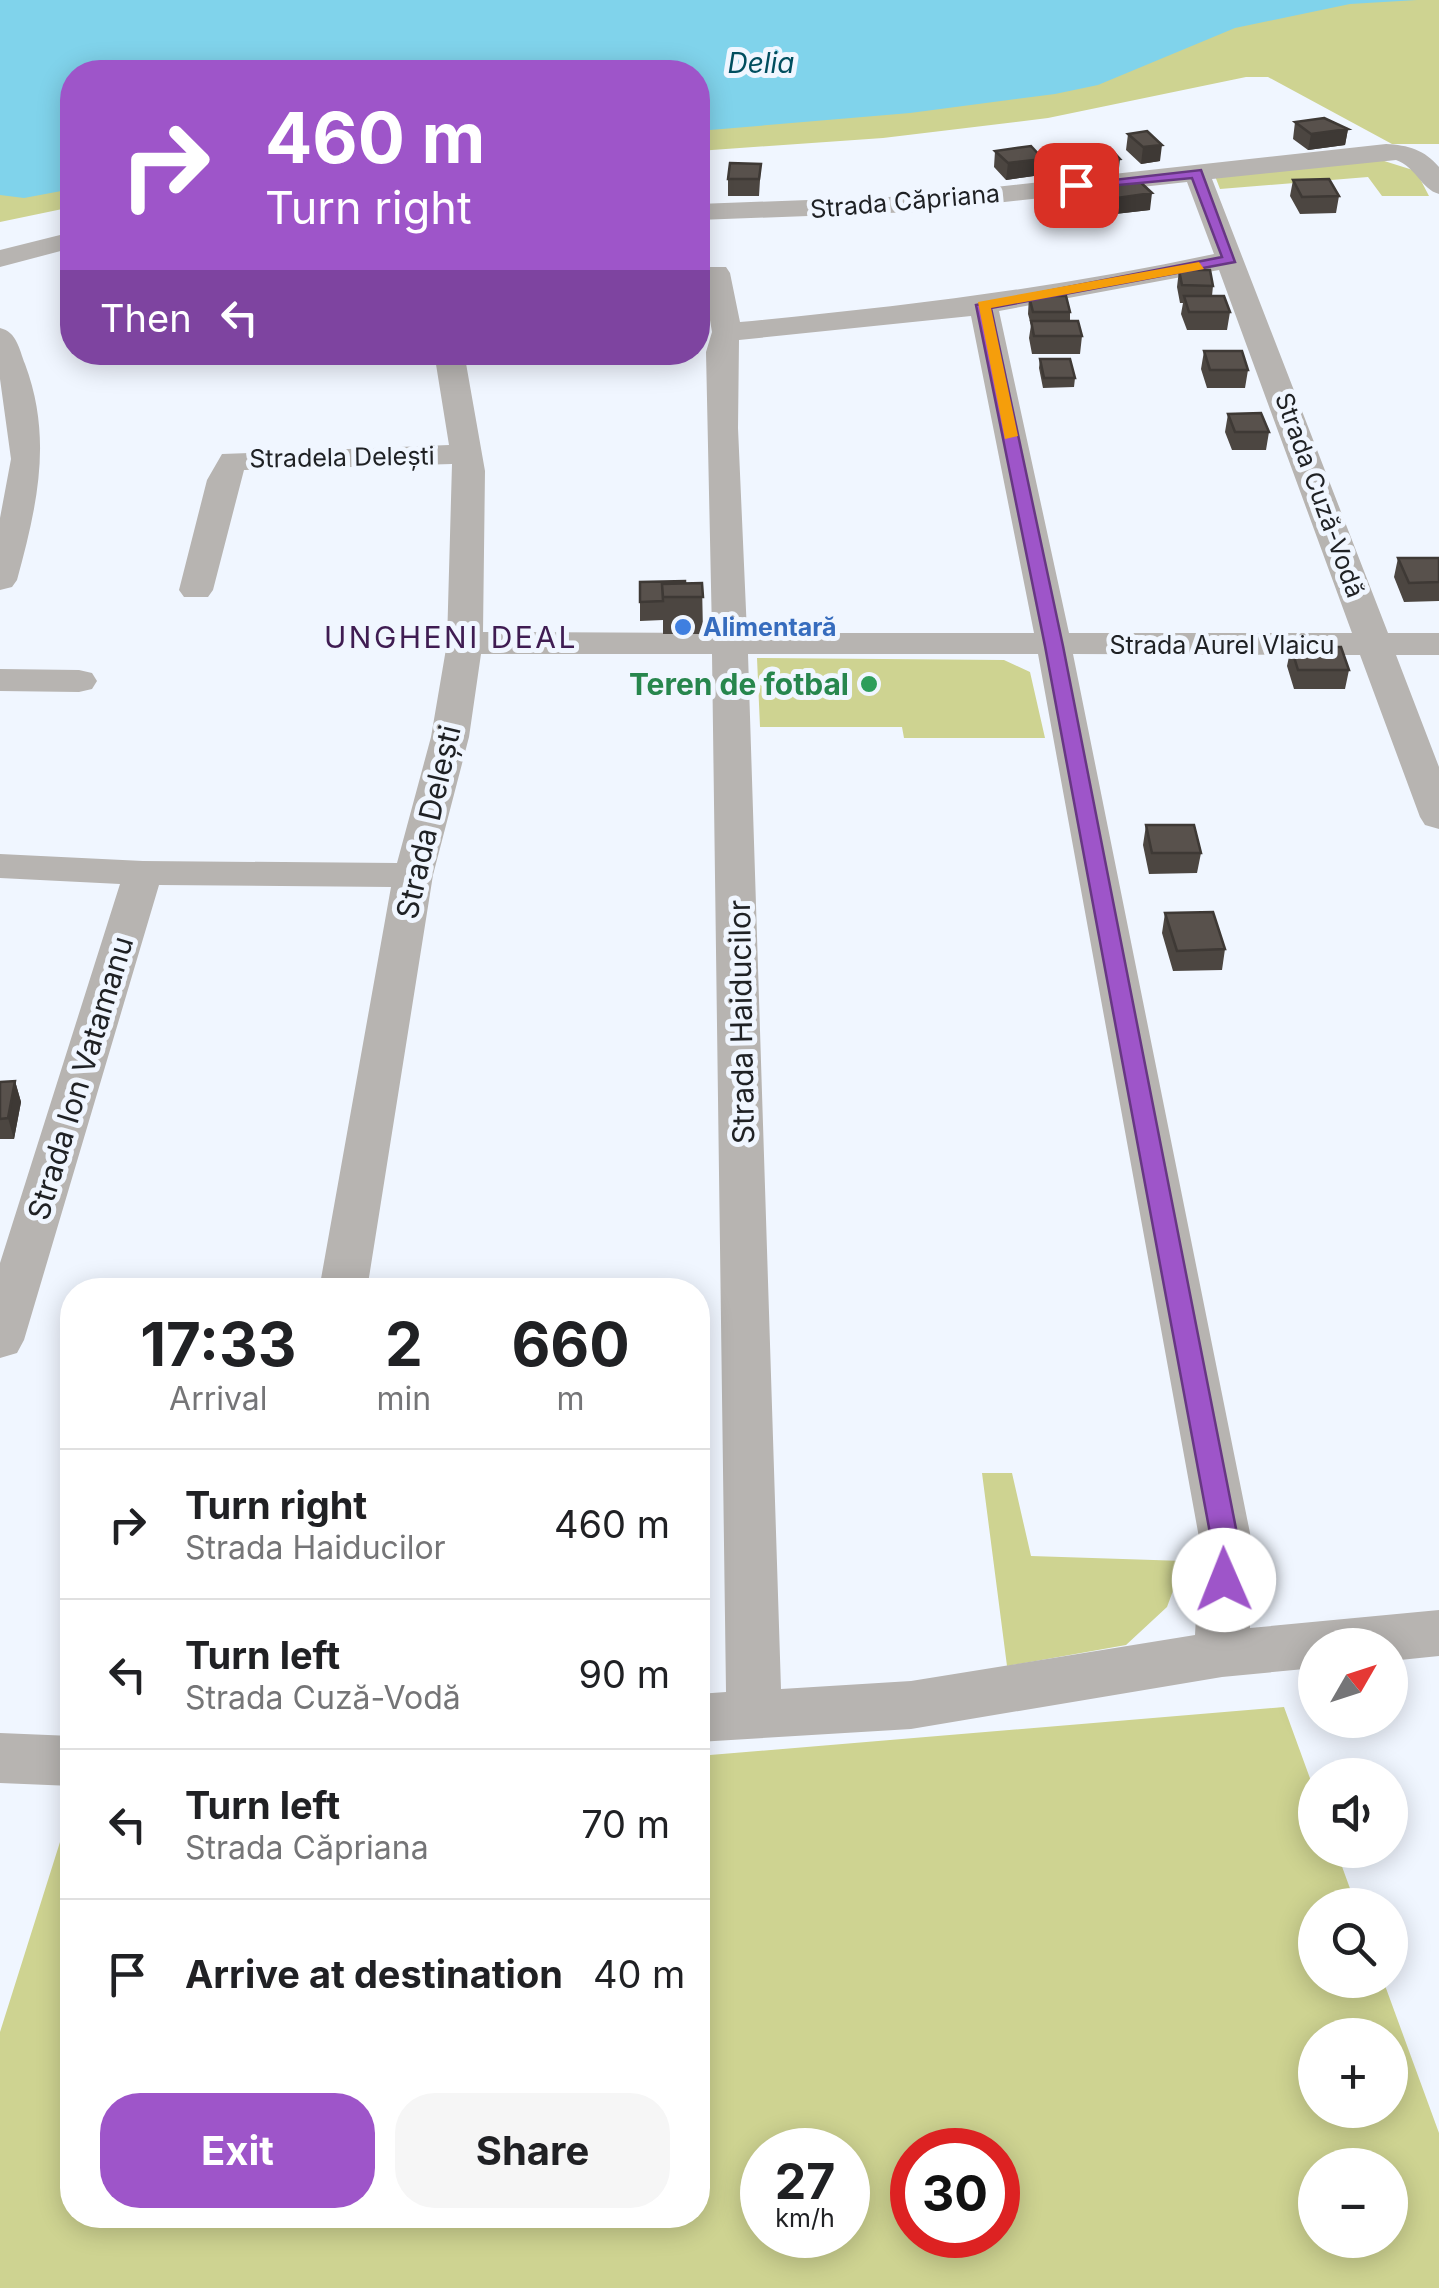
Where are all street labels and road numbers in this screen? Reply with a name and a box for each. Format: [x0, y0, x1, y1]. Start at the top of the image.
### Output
street label: Strada Căpriana [809, 178, 1001, 224]
street label: Strada Cuză-Vodă [1269, 389, 1371, 601]
street label: Stradela Delești [249, 440, 435, 474]
street label: Strada Aurel Vlaicu [1109, 630, 1335, 660]
street label: Strada Delești [388, 722, 468, 922]
street label: Strada Haiducilor [721, 900, 761, 1144]
street label: Strada Ion Vatamanu [20, 932, 140, 1224]

